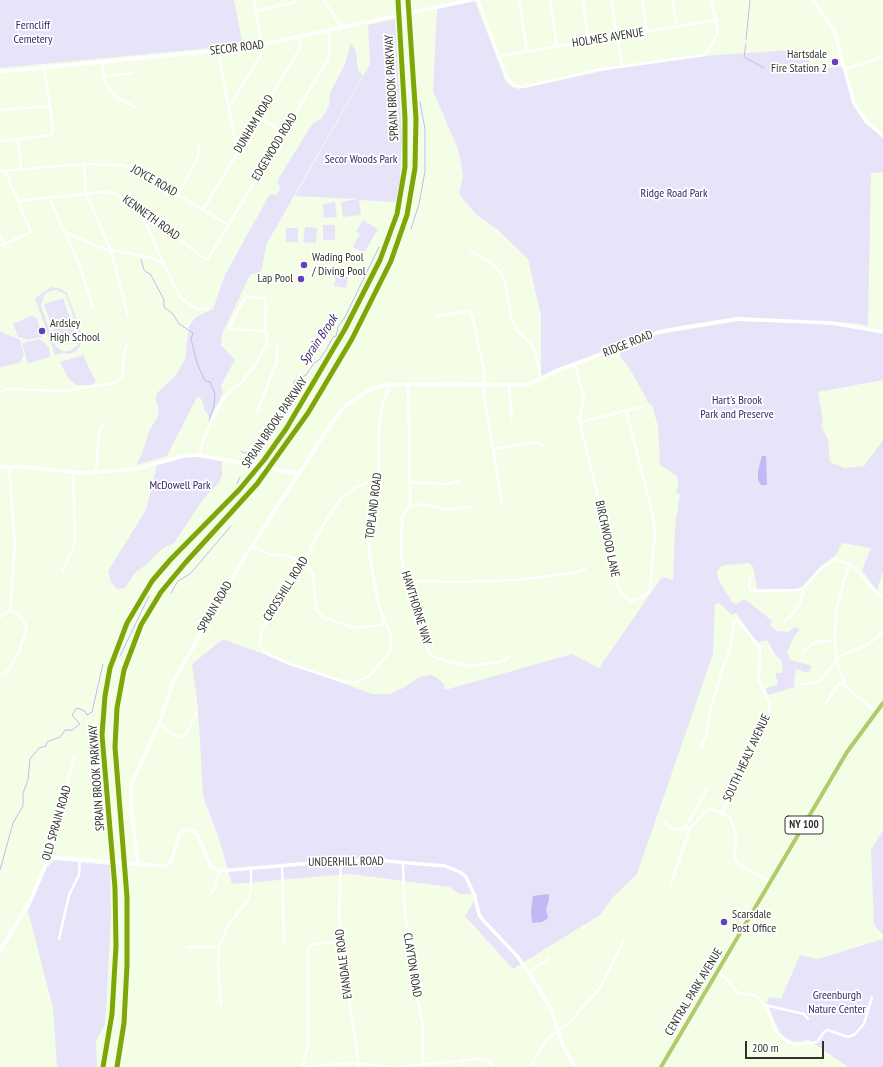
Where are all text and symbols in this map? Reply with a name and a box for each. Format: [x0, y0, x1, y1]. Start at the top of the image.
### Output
park label: Ferncliff Cemetery [14, 19, 52, 47]
street label: HOLMES AVENUE [571, 25, 645, 51]
street label: SPRAIN BROOK PARKWAY [382, 34, 402, 142]
street label: SECOR ROAD [209, 38, 265, 58]
place label: Hartsdale Fire Station 2 [771, 48, 827, 76]
marker: Hartsdale Fire Station 2 [830, 57, 840, 67]
street label: DUNHAM ROAD [231, 92, 277, 156]
street label: EDGEWOOD ROAD [249, 111, 301, 183]
park label: Secor Woods Park [325, 153, 397, 167]
street label: JOYCE ROAD [128, 162, 180, 200]
park label: Ridge Road Park [640, 187, 708, 201]
street label: KENNETH ROAD [120, 192, 182, 244]
place label: Wading Pool / Diving Pool [312, 251, 365, 279]
marker: Wading Pool / Diving Pool [299, 260, 309, 270]
place label: Lap Pool [257, 272, 293, 286]
marker: Lap Pool [296, 274, 306, 284]
water label: Sprain Brook [297, 312, 341, 368]
place label: Ardsley High School [50, 317, 100, 345]
marker: Ardsley High School [37, 326, 47, 336]
street label: RIDGE ROAD [601, 328, 655, 360]
street label: SPRAIN BROOK PARKWAY [239, 375, 311, 471]
park label: Hart's Brook Park and Preserve [700, 394, 774, 422]
street label: TOPLAND ROAD [363, 472, 385, 540]
park label: McDowell Park [149, 479, 211, 493]
street label: BIRCHWOOD LANE [592, 499, 622, 579]
street label: CROSSHILL ROAD [260, 554, 312, 624]
street label: HAWTHORNE WAY [398, 569, 434, 647]
street label: SPRAIN ROAD [194, 579, 236, 635]
street label: SOUTH HEALY AVENUE [720, 712, 774, 804]
street label: SPRAIN BROOK PARKWAY [86, 724, 108, 832]
street label: OLD SPRAIN ROAD [39, 784, 75, 862]
road number: NY 100 [785, 816, 823, 834]
street label: UNDERHILL ROAD [308, 854, 384, 870]
place label: Scarsdale Post Office [732, 908, 776, 936]
marker: Scarsdale Post Office [719, 917, 729, 927]
street label: EVANDALE ROAD [333, 928, 355, 1000]
street label: CLAYTON ROAD [400, 932, 424, 998]
street label: CENTRAL PARK AVENUE [662, 946, 726, 1038]
park label: Greenburgh Nature Center [808, 989, 866, 1017]
scale bar [747, 1033, 826, 1059]
text: 200 m [752, 1040, 779, 1055]

